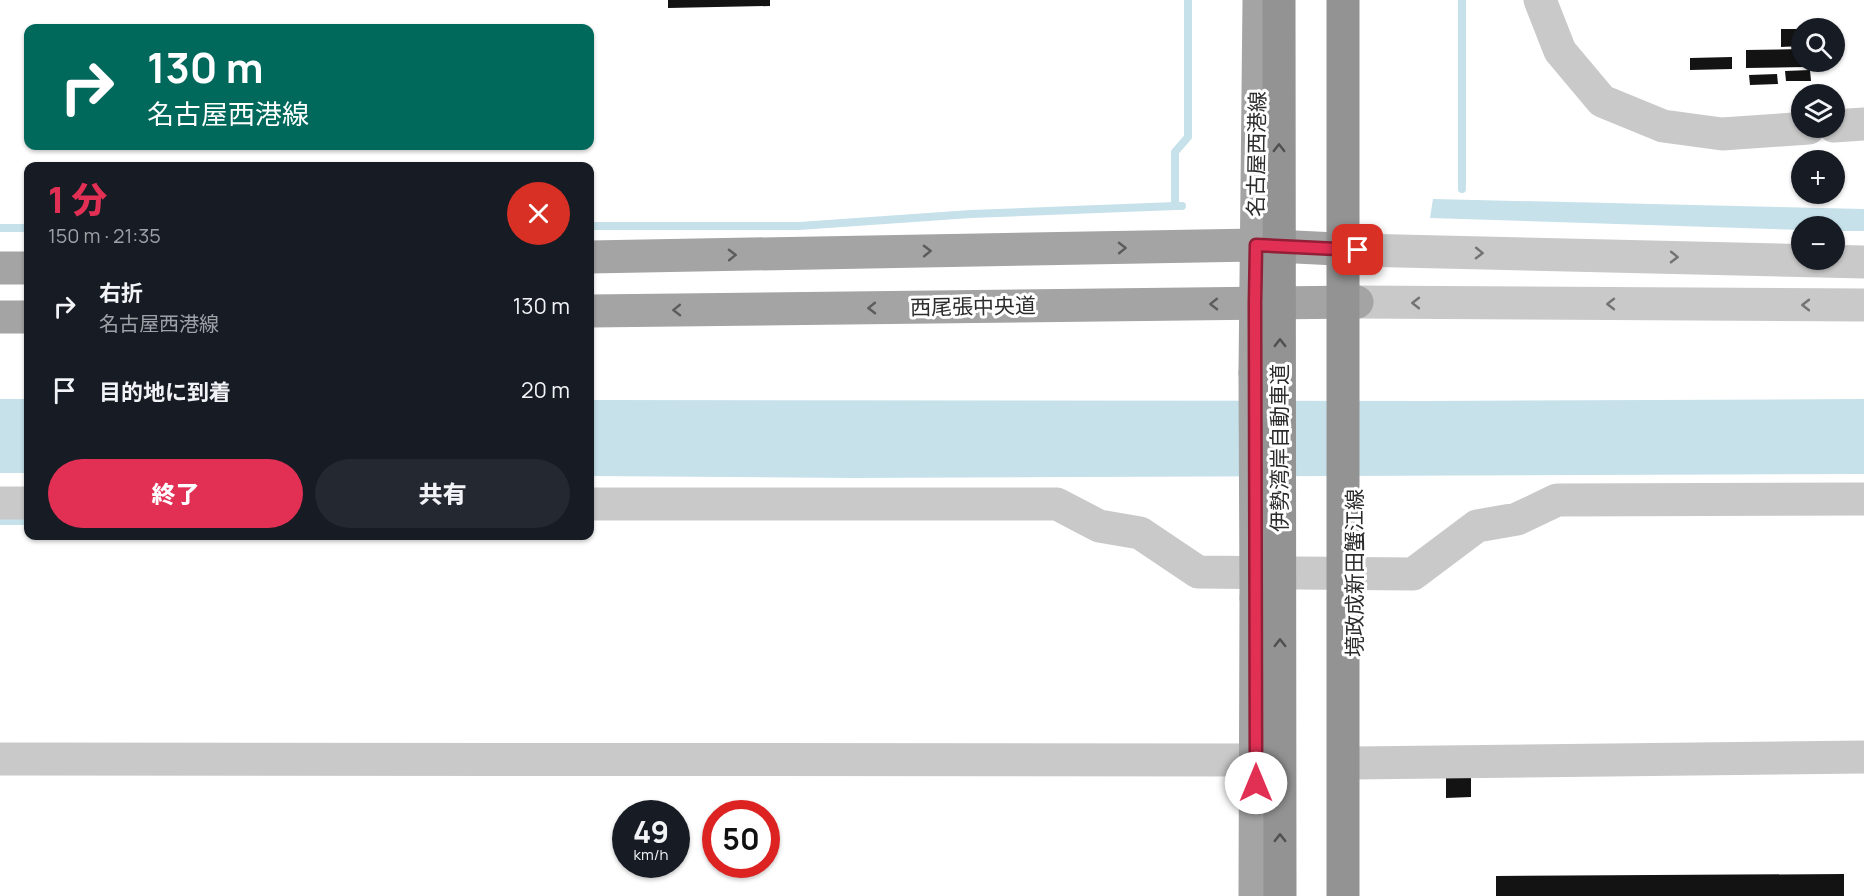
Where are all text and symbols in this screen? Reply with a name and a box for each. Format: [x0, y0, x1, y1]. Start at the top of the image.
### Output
map controls [1791, 18, 1845, 270]
button: search [1791, 18, 1845, 72]
text: 130 m [147, 38, 264, 96]
icon: right [48, 48, 126, 126]
button: layers [1791, 84, 1845, 138]
street label: 名古屋西港線 [1241, 91, 1271, 217]
text: 名古屋西港線 [147, 95, 309, 132]
one-way arrow [1273, 143, 1285, 152]
button: + [1791, 150, 1845, 204]
text: 1 分 [48, 175, 108, 224]
button: close [507, 182, 570, 245]
button: − [1791, 216, 1845, 270]
text: 150 m · 21:35 [48, 222, 161, 249]
pin [1332, 224, 1383, 275]
icon: arrive [1341, 233, 1374, 266]
one-way arrow [1117, 241, 1126, 254]
one-way arrow [922, 245, 931, 257]
one-way arrow [1474, 247, 1483, 259]
one-way arrow [727, 249, 736, 261]
one-way arrow [1669, 251, 1678, 264]
text: 右折 [99, 278, 143, 308]
icon: right [48, 290, 81, 323]
text: 130 m [513, 291, 570, 321]
street label: 西尾張中央道 [910, 291, 1036, 321]
one-way arrow [1411, 297, 1420, 309]
one-way arrow [1210, 298, 1219, 310]
one-way arrow [1606, 298, 1615, 310]
one-way arrow [1801, 299, 1810, 311]
one-way arrow [868, 302, 877, 314]
one-way arrow [673, 304, 682, 316]
text: 名古屋西港線 [99, 310, 219, 337]
one-way arrow [1274, 338, 1286, 347]
street label: 伊勢湾岸自動車道 [1265, 364, 1293, 532]
icon: arrive [48, 374, 81, 407]
text: 20 m [521, 375, 570, 405]
text: 目的地に到着 [99, 377, 231, 407]
button: 終了 [48, 459, 303, 528]
button: 共有 [315, 459, 570, 528]
street label: 境政成新田蟹江線 [1340, 489, 1368, 657]
one-way arrow [1274, 638, 1286, 647]
position arrow [1224, 751, 1288, 815]
speed limit sign: 50 [702, 800, 780, 878]
text: 49 [633, 811, 669, 852]
one-way arrow [1274, 833, 1286, 842]
text: km/h [634, 844, 668, 865]

